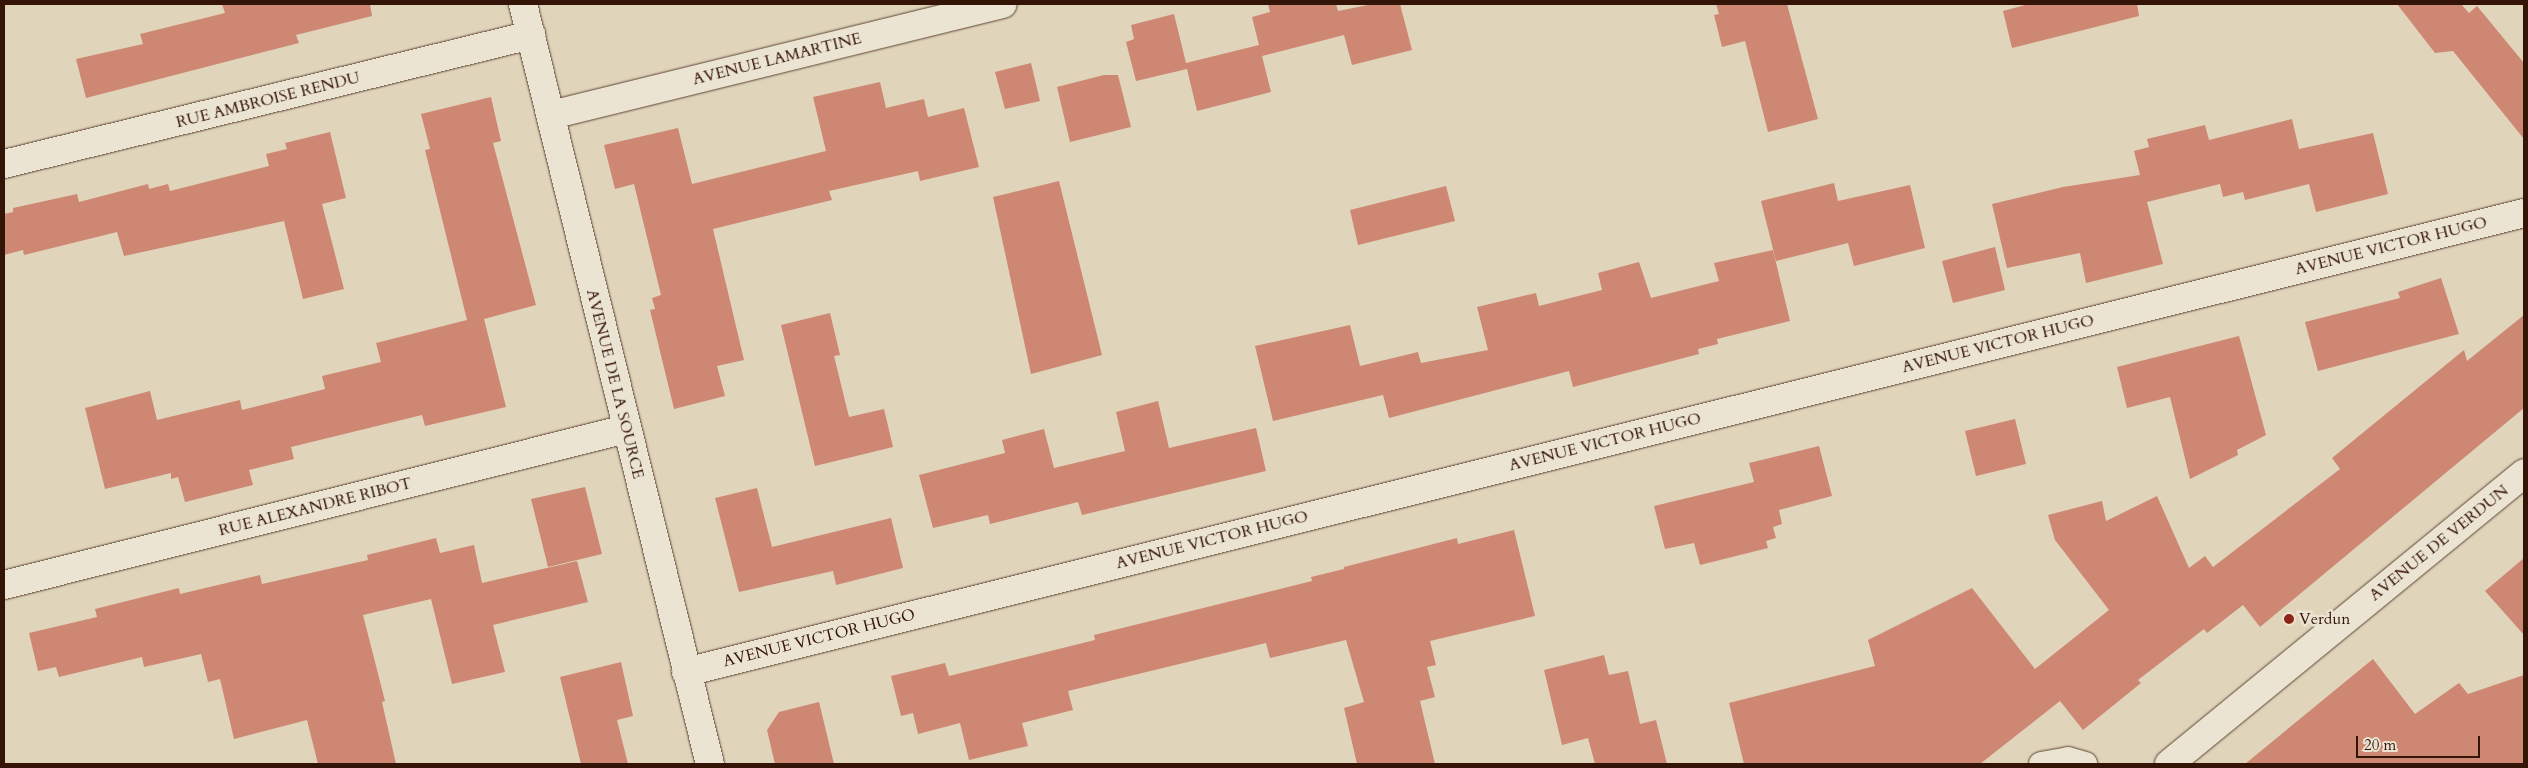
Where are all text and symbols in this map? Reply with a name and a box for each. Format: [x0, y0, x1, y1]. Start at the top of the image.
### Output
street label: AVENUE LAMARTINE [691, 29, 863, 89]
street label: RUE AMBROISE RENDU [174, 68, 362, 132]
street label: AVENUE VICTOR HUGO [2293, 213, 2489, 279]
street label: AVENUE DE LA SOURCE [582, 287, 648, 481]
street label: AVENUE VICTOR HUGO [1900, 311, 2096, 377]
street label: AVENUE VICTOR HUGO [1507, 409, 1703, 475]
street label: RUE ALEXANDRE RIBOT [217, 474, 413, 540]
street label: AVENUE DE VERDUN [2366, 481, 2512, 605]
street label: AVENUE VICTOR HUGO [1114, 507, 1310, 573]
street label: AVENUE VICTOR HUGO [721, 605, 917, 671]
place label: Verdun [2299, 609, 2350, 629]
marker: Verdun [2283, 613, 2295, 625]
scale bar [2358, 726, 2482, 758]
text: 20 m [2364, 735, 2396, 755]

